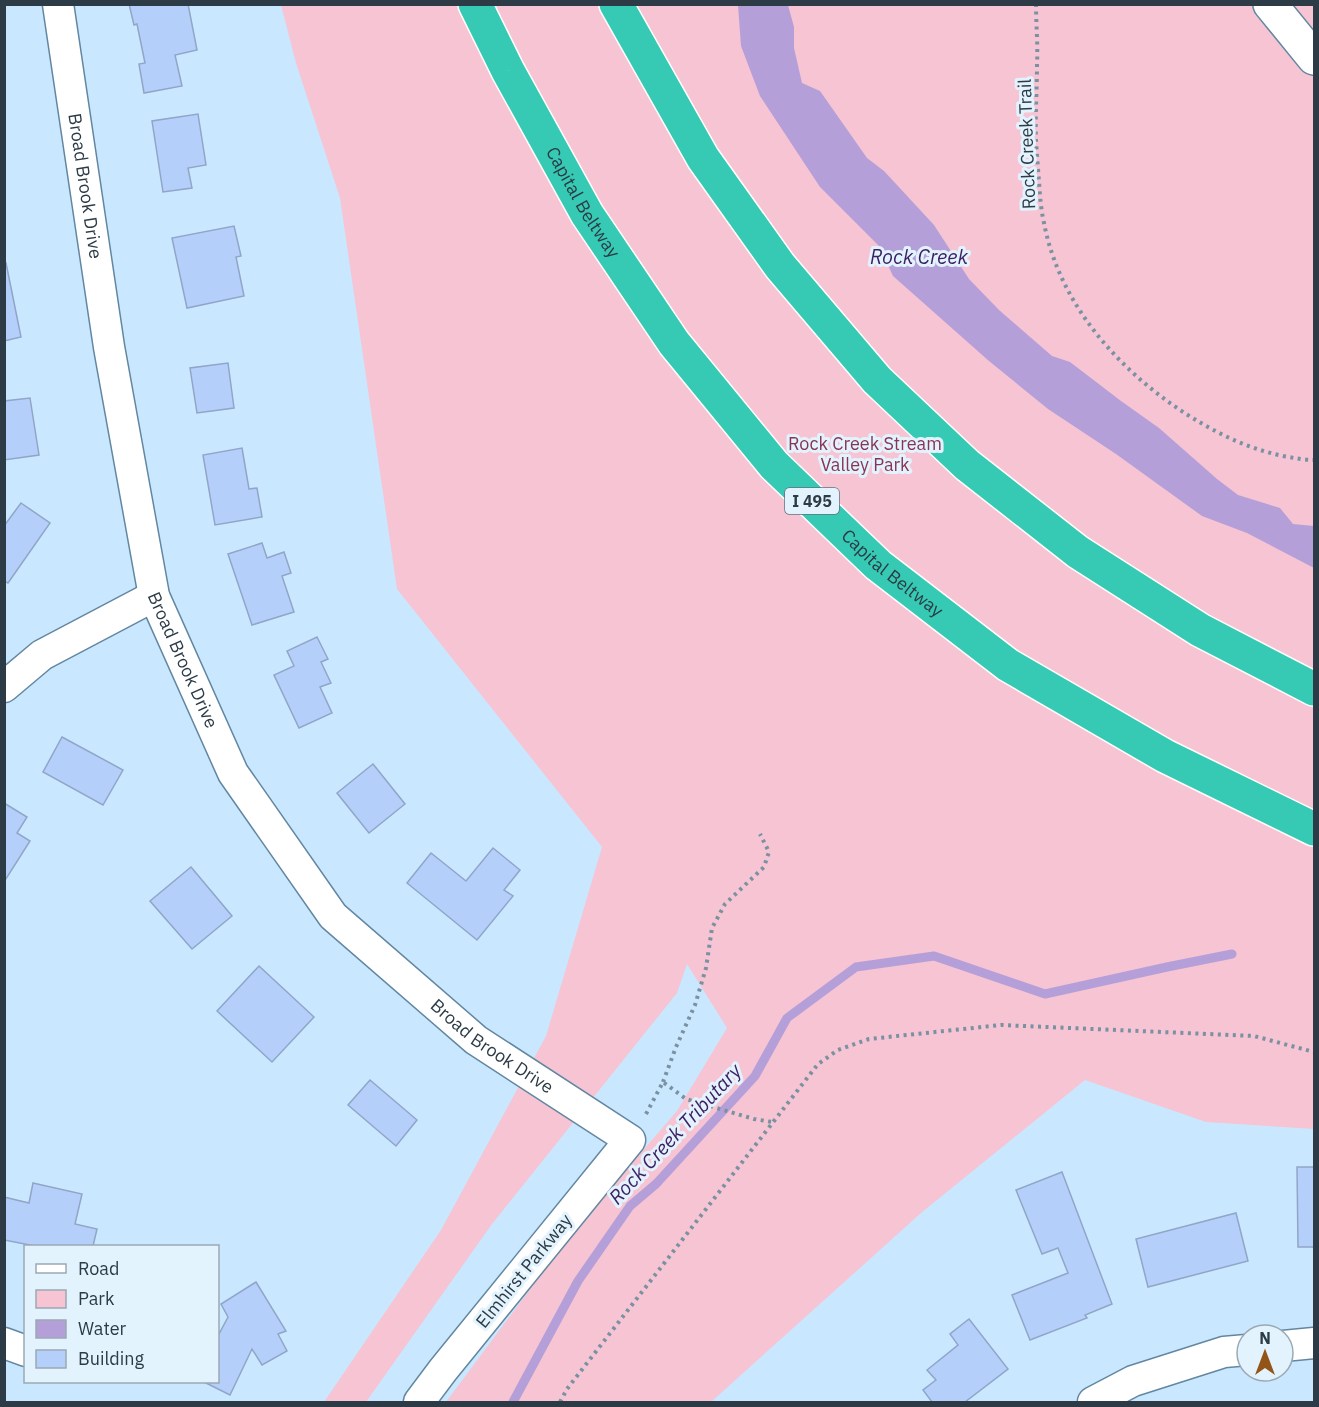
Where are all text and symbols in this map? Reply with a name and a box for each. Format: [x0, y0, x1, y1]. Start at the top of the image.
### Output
street label: Rock Creek Trail [1013, 78, 1040, 210]
street label: Broad Brook Drive [63, 112, 108, 260]
street label: Capital Beltway [541, 143, 625, 262]
water label: Rock Creek [870, 243, 969, 270]
park label: Rock Creek Stream Valley Park [788, 432, 942, 476]
road number: I 495 [785, 488, 839, 514]
street label: Capital Beltway [837, 524, 948, 622]
street label: Broad Brook Drive [143, 588, 224, 732]
street label: Broad Brook Drive [426, 994, 558, 1098]
water label: Rock Creek Tributary [602, 1057, 748, 1210]
street label: Elmhirst Parkway [471, 1209, 577, 1332]
legend [24, 1245, 219, 1383]
text: Road [78, 1257, 119, 1280]
text: Park [78, 1287, 115, 1310]
text: Water [78, 1317, 127, 1340]
north arrow [1235, 1323, 1295, 1383]
text: N [1259, 1328, 1271, 1348]
text: Building [78, 1347, 145, 1370]

